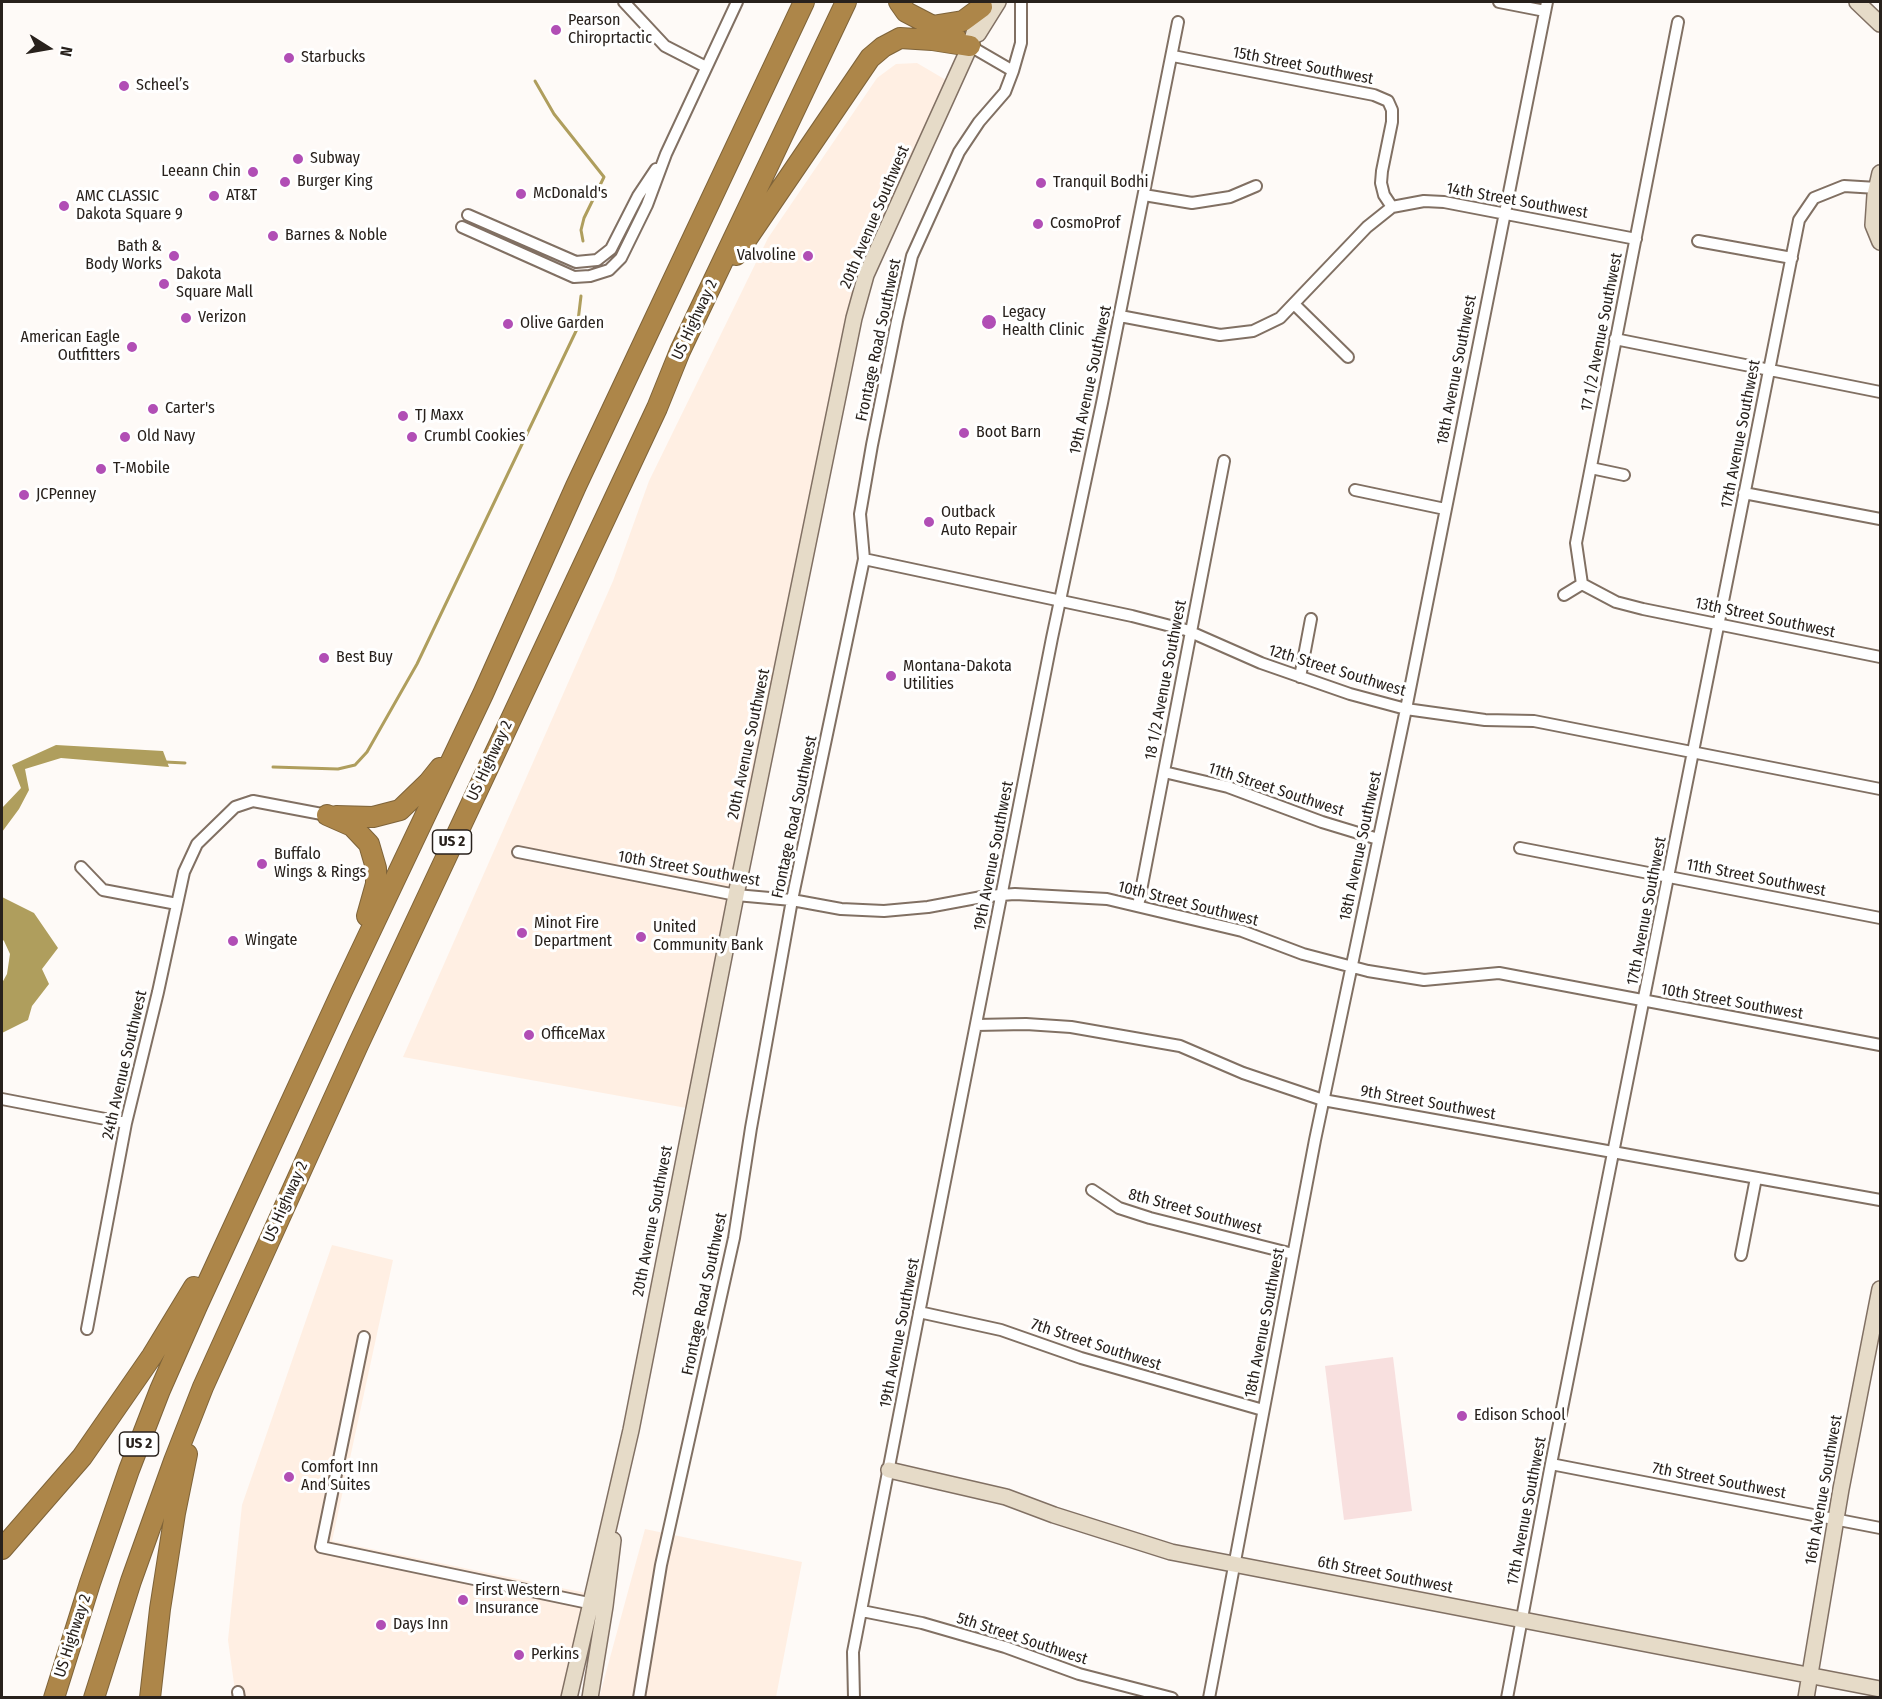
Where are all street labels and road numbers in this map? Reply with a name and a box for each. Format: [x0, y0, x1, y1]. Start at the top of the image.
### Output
street label: 15th Street Southwest [1231, 43, 1375, 89]
street label: 20th Avenue Southwest [836, 143, 914, 291]
street label: 14th Street Southwest [1445, 179, 1589, 223]
street label: 17 1/2 Avenue Southwest [1577, 251, 1627, 413]
street label: Frontage Road Southwest [852, 257, 906, 423]
street label: US Highway 2 [668, 277, 722, 363]
street label: 18th Avenue Southwest [1433, 293, 1481, 447]
street label: 19th Avenue Southwest [1066, 304, 1116, 456]
street label: 17th Avenue Southwest [1717, 358, 1765, 510]
street label: 13th Street Southwest [1693, 594, 1837, 642]
street label: 18 1/2 Avenue Southwest [1141, 598, 1191, 762]
street label: 12th Street Southwest [1266, 641, 1408, 701]
street label: 20th Avenue Southwest [724, 667, 774, 821]
street label: US Highway 2 [463, 718, 517, 804]
street label: Frontage Road Southwest [768, 734, 822, 900]
street label: 11th Street Southwest [1206, 759, 1346, 821]
street label: 18th Avenue Southwest [1336, 770, 1386, 922]
street label: 19th Avenue Southwest [970, 780, 1018, 932]
road number: US 2 [432, 830, 472, 854]
street label: 17th Avenue Southwest [1623, 835, 1671, 987]
street label: 10th Street Southwest [616, 847, 762, 891]
street label: 11th Street Southwest [1685, 855, 1827, 901]
street label: 10th Street Southwest [1116, 877, 1260, 931]
street label: 10th Street Southwest [1659, 980, 1805, 1024]
street label: 24th Avenue Southwest [98, 989, 152, 1141]
street label: 9th Street Southwest [1359, 1082, 1497, 1124]
street label: 20th Avenue Southwest [629, 1144, 677, 1298]
street label: US Highway 2 [260, 1159, 312, 1245]
street label: 8th Street Southwest [1126, 1185, 1264, 1239]
street label: Frontage Road Southwest [678, 1211, 732, 1377]
street label: 18th Avenue Southwest [1241, 1246, 1289, 1400]
street label: 19th Avenue Southwest [876, 1257, 924, 1409]
street label: 7th Street Southwest [1028, 1315, 1164, 1375]
street label: 16th Avenue Southwest [1801, 1413, 1847, 1567]
road number: US 2 [120, 1432, 158, 1456]
street label: 17th Avenue Southwest [1503, 1435, 1551, 1587]
street label: 7th Street Southwest [1650, 1459, 1788, 1503]
street label: 6th Street Southwest [1316, 1552, 1454, 1598]
street label: US Highway 2 [51, 1592, 95, 1680]
street label: 5th Street Southwest [954, 1609, 1090, 1669]

